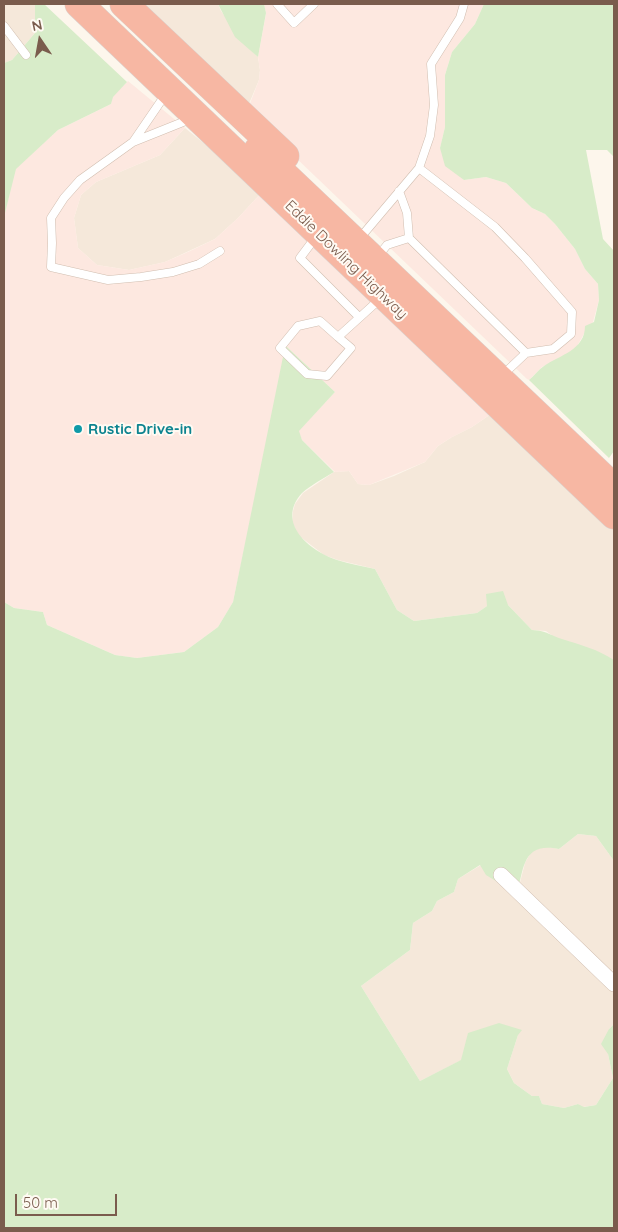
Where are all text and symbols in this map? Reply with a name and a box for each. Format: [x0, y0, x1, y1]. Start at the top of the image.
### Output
north arrow [15, 15, 65, 65]
text: N [30, 15, 44, 35]
street label: Eddie Dowling Highway [281, 197, 411, 323]
place label: Rustic Drive-in [88, 420, 192, 438]
marker: Rustic Drive-in [72, 423, 84, 435]
scale bar [18, 1184, 120, 1216]
text: 50 m [23, 1193, 58, 1212]

